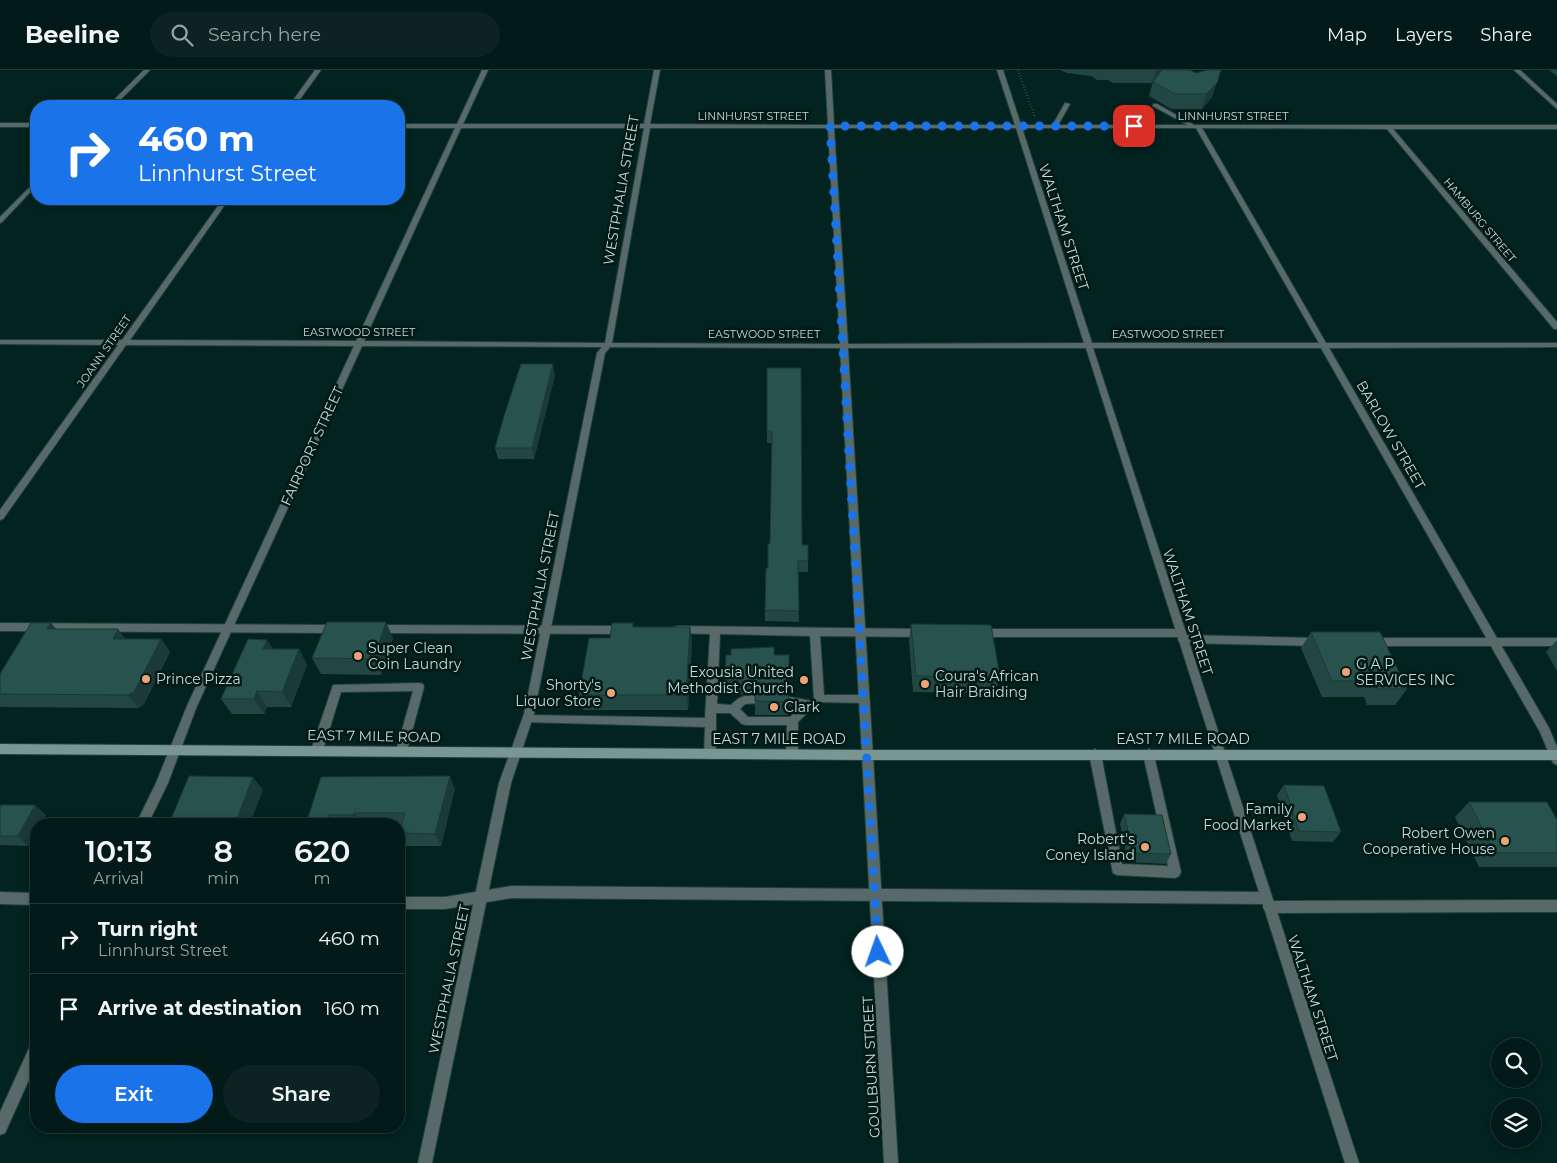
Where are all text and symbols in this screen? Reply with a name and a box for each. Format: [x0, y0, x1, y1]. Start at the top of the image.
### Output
search box [150, 12, 500, 57]
text: Beeline [25, 20, 120, 49]
icon: search [168, 21, 196, 49]
text: Search here [208, 23, 321, 46]
text: Map [1327, 24, 1367, 46]
text: Layers [1395, 24, 1452, 46]
text: Share [1480, 24, 1532, 46]
pin [1113, 105, 1155, 147]
street label: LINNHURST STREET [697, 109, 809, 123]
street label: LINNHURST STREET [1177, 109, 1289, 123]
icon: arrive [1120, 112, 1148, 140]
street label: WESTPHALIA STREET [599, 114, 643, 266]
text: 460 m [138, 117, 255, 160]
icon: right [55, 120, 120, 185]
text: Linnhurst Street [138, 160, 317, 187]
street label: WALTHAM STREET [1035, 161, 1093, 293]
street label: HAMBURG STREET [1441, 175, 1520, 265]
street label: JOANN STREET [73, 312, 135, 391]
street label: EASTWOOD STREET [303, 325, 416, 339]
street label: EASTWOOD STREET [708, 327, 821, 341]
street label: EASTWOOD STREET [1112, 327, 1225, 341]
street label: BARLOW STREET [1353, 377, 1429, 493]
street label: FAIRPORT STREET [276, 383, 348, 509]
street label: WESTPHALIA STREET [517, 510, 563, 662]
street label: WALTHAM STREET [1159, 546, 1217, 678]
place label: Super Clean Coin Laundry [368, 639, 462, 673]
marker: Super Clean Coin Laundry [352, 650, 364, 662]
place label: G A P SERVICES INC [1356, 655, 1455, 689]
place label: Exousia United Methodist Church [667, 663, 794, 697]
marker: G A P SERVICES INC [1340, 666, 1352, 678]
place label: Coura's African Hair Braiding [935, 667, 1039, 701]
place label: Prince Pizza [156, 670, 241, 688]
marker: Prince Pizza [140, 673, 152, 685]
marker: Exousia United Methodist Church [798, 674, 810, 686]
place label: Shorty's Liquor Store [515, 676, 601, 710]
marker: Coura's African Hair Braiding [919, 678, 931, 690]
marker: Shorty's Liquor Store [605, 687, 617, 699]
place label: Clark [784, 698, 820, 716]
marker: Clark [768, 701, 780, 713]
street label: EAST 7 MILE ROAD [307, 726, 441, 746]
street label: EAST 7 MILE ROAD [712, 730, 846, 748]
street label: EAST 7 MILE ROAD [1116, 730, 1250, 748]
place label: Family Food Market [1203, 800, 1292, 834]
marker: Family Food Market [1296, 811, 1308, 823]
place label: Robert Owen Cooperative House [1363, 824, 1495, 858]
place label: Robert's Coney Island [1045, 830, 1135, 864]
text: 10:13 [85, 833, 152, 870]
text: 8 [213, 833, 233, 870]
text: 620 [294, 833, 350, 870]
marker: Robert Owen Cooperative House [1499, 835, 1511, 847]
marker: Robert's Coney Island [1139, 841, 1151, 853]
text: Arrival [93, 869, 144, 888]
text: min [207, 869, 239, 888]
text: m [314, 869, 331, 888]
street label: WESTPHALIA STREET [424, 903, 474, 1055]
text: Turn right [98, 918, 198, 941]
icon: right [55, 925, 83, 953]
position arrow [851, 925, 903, 977]
text: 460 m [318, 927, 380, 950]
street label: WALTHAM STREET [1284, 932, 1342, 1064]
text: Linnhurst Street [98, 941, 228, 960]
icon: arrive [55, 995, 83, 1023]
street label: GOULBURN STREET [858, 996, 884, 1138]
text: Arrive at destination [98, 997, 302, 1020]
text: 160 m [324, 997, 380, 1020]
map controls [1491, 1038, 1541, 1148]
button: search [1491, 1038, 1541, 1088]
button: Exit [55, 1065, 213, 1123]
button: Share [223, 1065, 380, 1123]
button: layers [1491, 1098, 1541, 1148]

